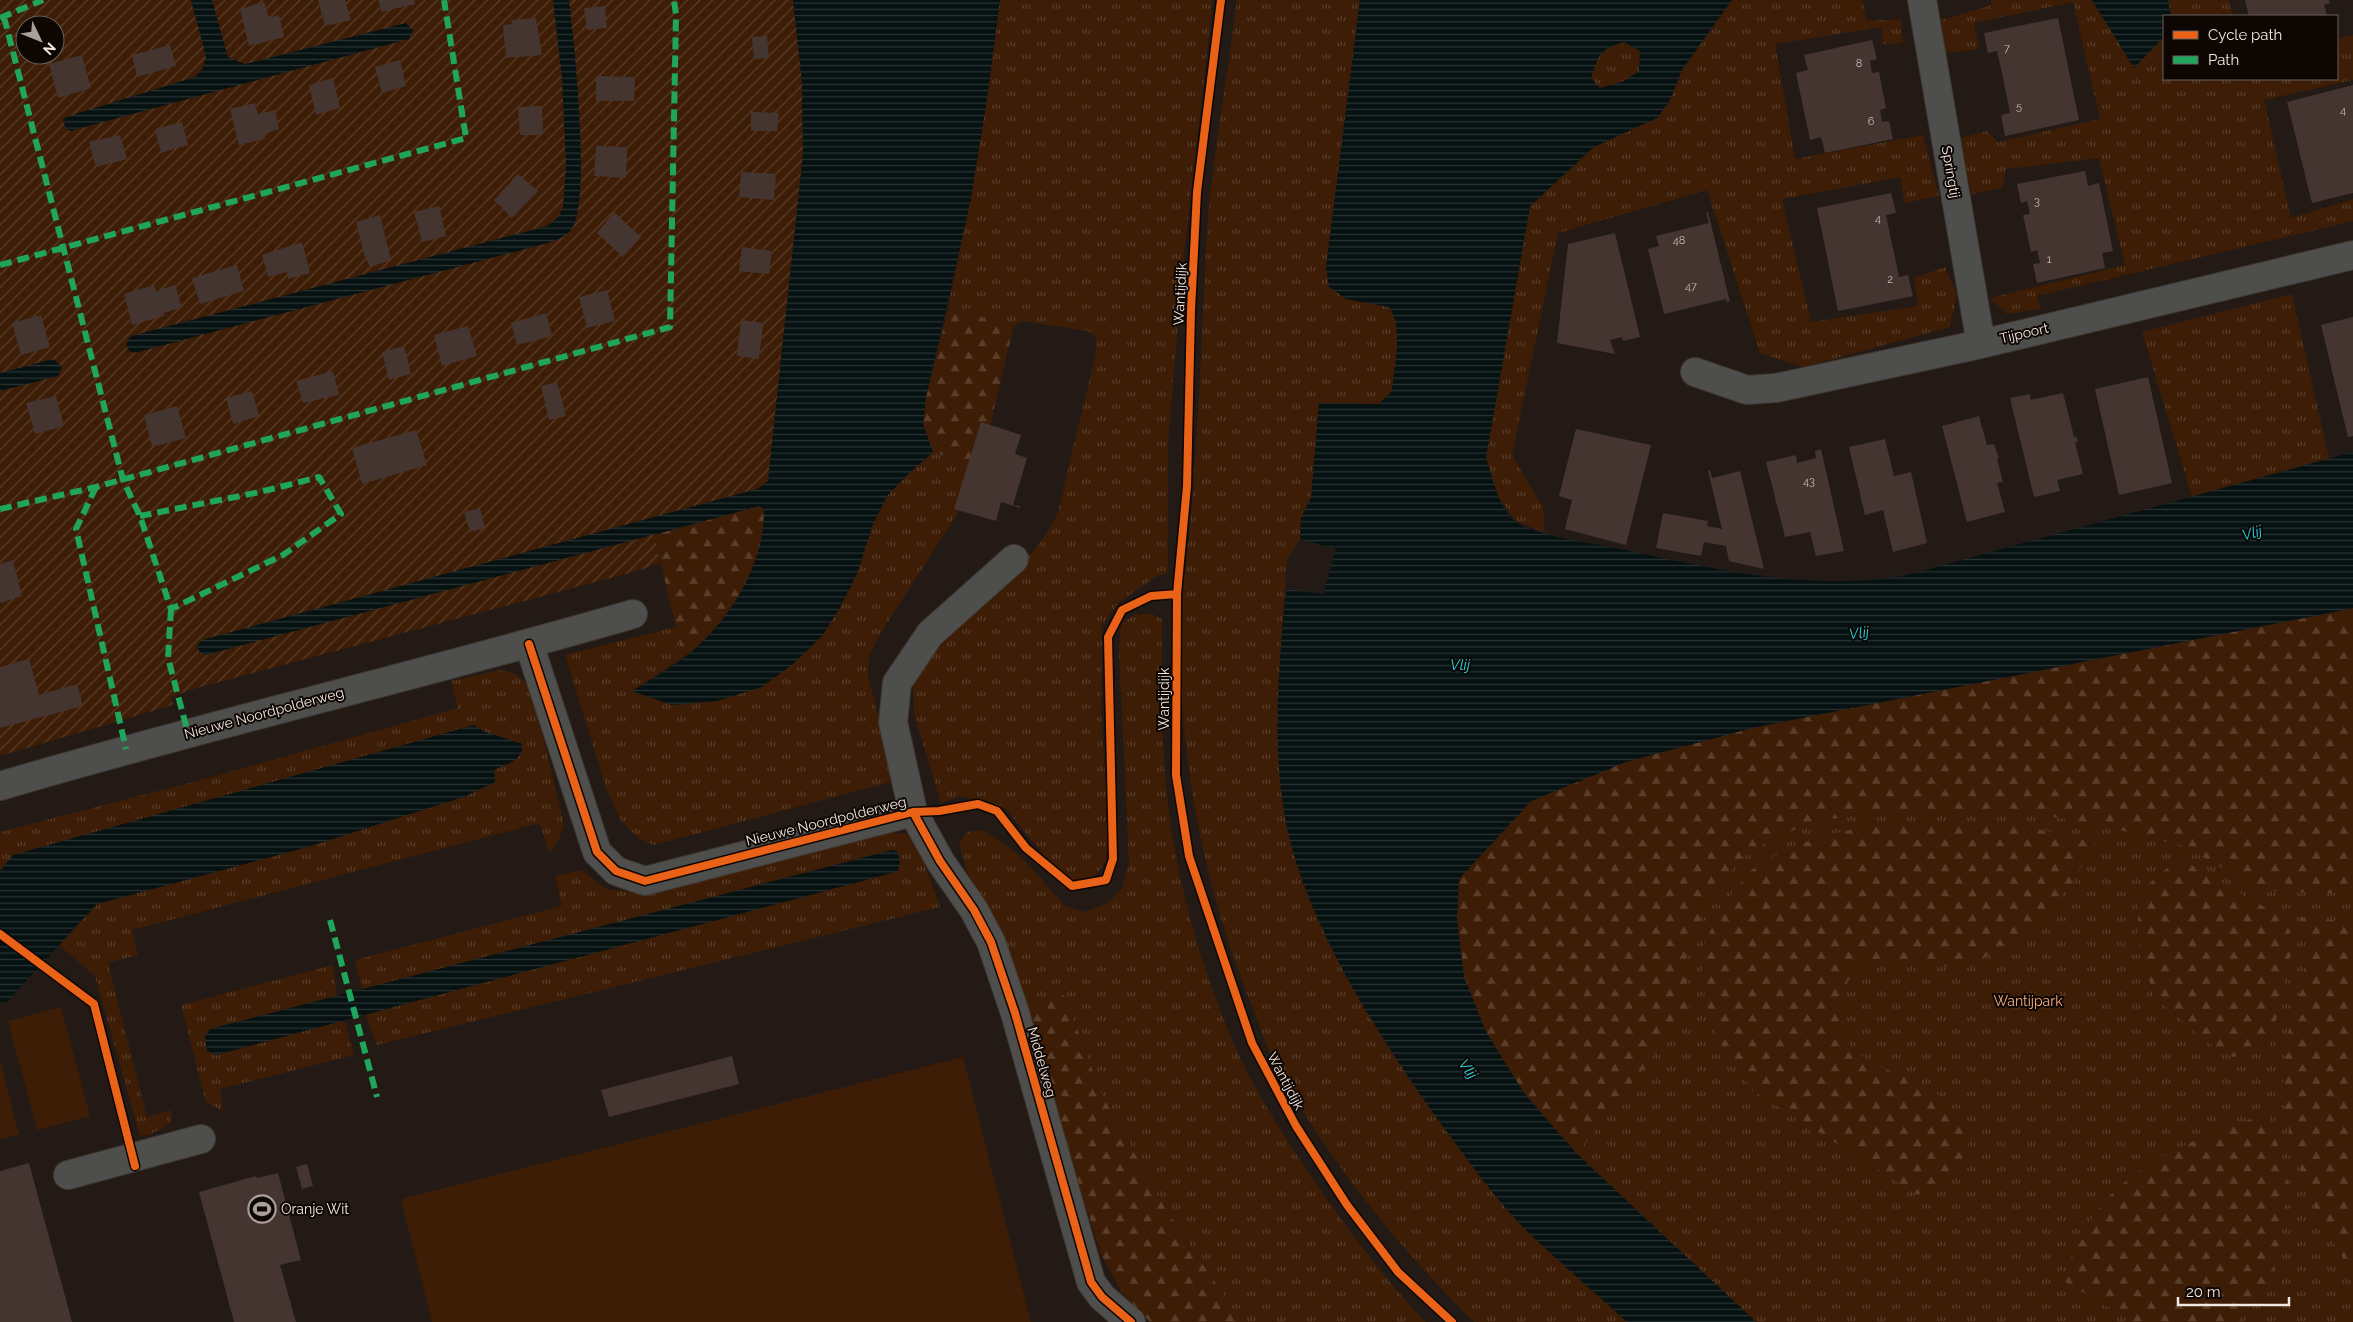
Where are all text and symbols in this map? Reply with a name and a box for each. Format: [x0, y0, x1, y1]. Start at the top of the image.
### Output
north arrow [15, 15, 65, 65]
legend [2163, 15, 2338, 80]
text: Cycle path [2208, 26, 2282, 44]
text: N [40, 40, 59, 58]
house number: 7 [2004, 42, 2010, 55]
text: Path [2208, 51, 2239, 69]
house number: 8 [1856, 57, 1862, 70]
house number: 5 [2016, 100, 2022, 113]
house number: 4 [2340, 104, 2346, 117]
house number: 6 [1868, 115, 1875, 128]
street label: Springtij [1939, 145, 1963, 199]
house number: 3 [2034, 195, 2040, 208]
house number: 4 [1875, 212, 1881, 225]
house number: 48 [1673, 234, 1685, 247]
house number: 1 [2047, 253, 2052, 266]
street label: Wantijdijk [1170, 262, 1190, 326]
house number: 2 [1887, 273, 1893, 286]
house number: 47 [1685, 280, 1697, 293]
street label: Tijpoort [1998, 320, 2050, 346]
house number: 43 [1803, 475, 1815, 488]
water label: Vlij [2240, 522, 2265, 544]
water label: Vlij [1848, 623, 1871, 643]
water label: Vlij [1450, 656, 1471, 674]
street label: Wantijdijk [1156, 667, 1172, 730]
street label: Nieuwe Noordpolderweg [182, 684, 346, 742]
street label: Nieuwe Noordpolderweg [744, 793, 908, 849]
park label: Wantijpark [1993, 993, 2063, 1009]
street label: Middelweg [1024, 1025, 1060, 1099]
street label: Wantijdijk [1264, 1049, 1308, 1113]
water label: Vlij [1455, 1056, 1482, 1083]
sports icon: Oranje Wit [247, 1194, 277, 1224]
place label: Oranje Wit [281, 1201, 349, 1217]
scale bar [2178, 1274, 2289, 1306]
text: 20 m [2186, 1283, 2221, 1301]

